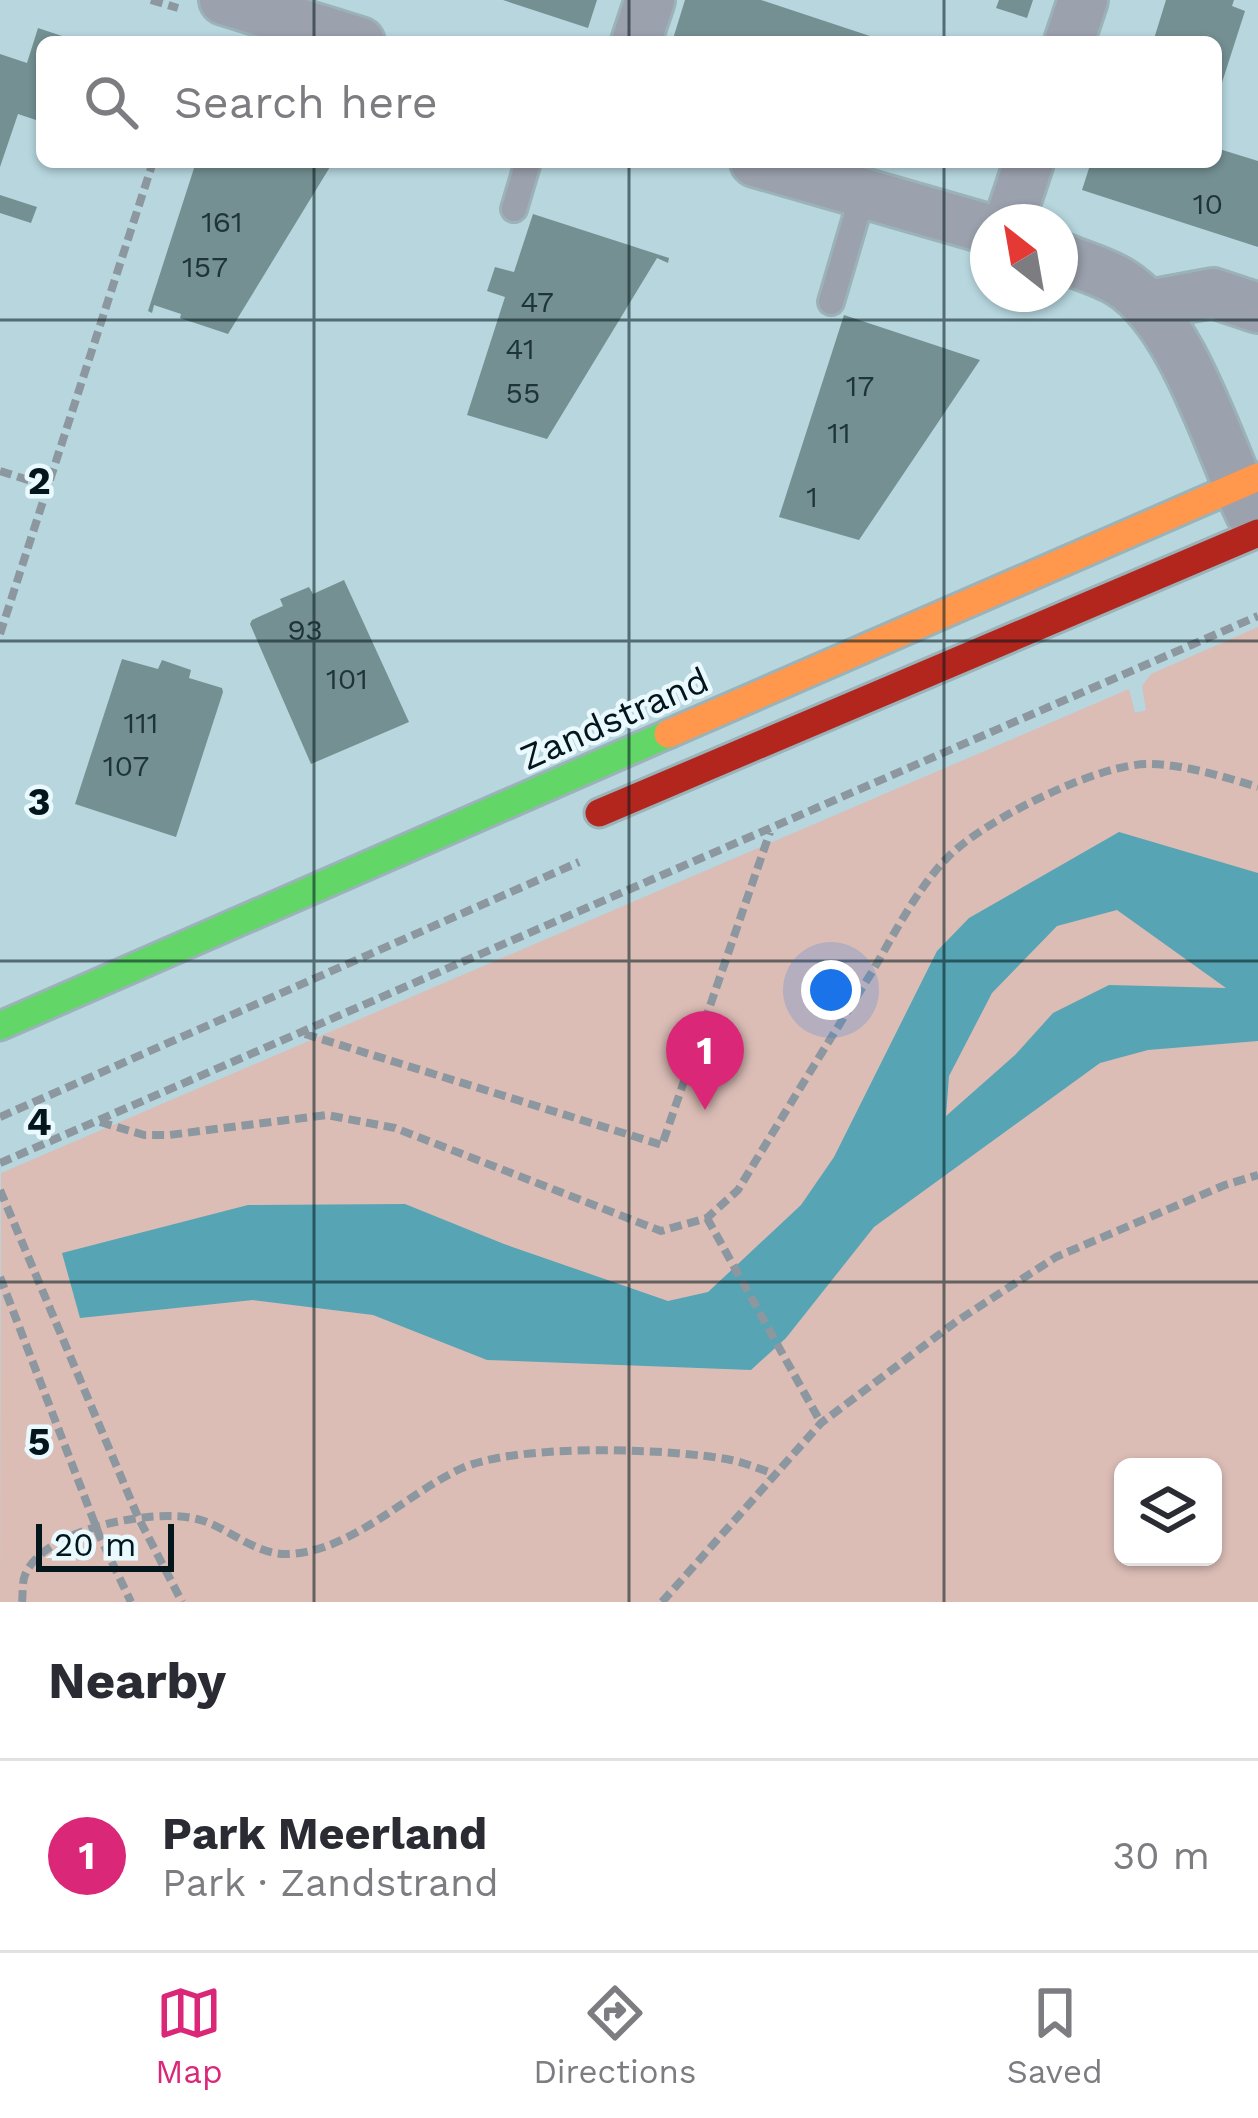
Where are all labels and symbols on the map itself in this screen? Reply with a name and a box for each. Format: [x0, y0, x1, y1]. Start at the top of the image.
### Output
house number: 10 [1193, 186, 1223, 221]
house number: 161 [201, 204, 243, 239]
north arrow [970, 204, 1078, 312]
house number: 157 [182, 249, 228, 284]
house number: 47 [520, 284, 554, 319]
house number: 41 [505, 331, 535, 366]
house number: 17 [846, 368, 874, 403]
house number: 55 [506, 375, 540, 410]
house number: 11 [827, 415, 851, 450]
text: 2 [27, 458, 51, 503]
house number: 1 [806, 479, 818, 514]
house number: 93 [287, 612, 323, 647]
street label: Zandstrand [514, 659, 715, 779]
house number: 101 [326, 661, 368, 696]
house number: 111 [123, 705, 159, 740]
house number: 107 [103, 748, 149, 783]
text: 3 [27, 779, 51, 824]
your location [801, 960, 861, 1020]
pin: 1 [666, 1011, 744, 1110]
text: 4 [26, 1099, 52, 1144]
text: 5 [28, 1419, 50, 1464]
scale bar [36, 1518, 174, 1571]

